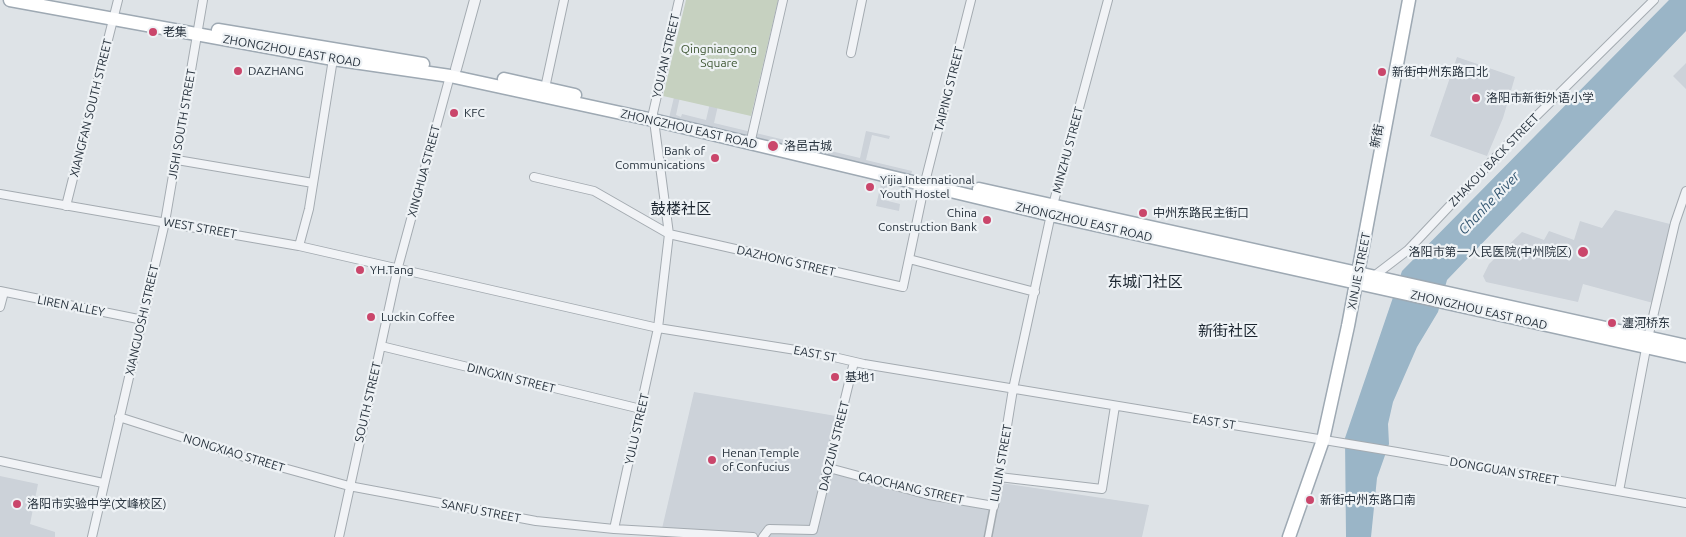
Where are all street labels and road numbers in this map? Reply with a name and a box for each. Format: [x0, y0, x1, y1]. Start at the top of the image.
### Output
street label: YOU'AN STREET [649, 13, 683, 99]
street label: ZHONGZHOU EAST ROAD [222, 32, 362, 70]
street label: XIANGFAN SOUTH STREET [67, 37, 115, 179]
street label: TAIPING STREET [931, 45, 967, 133]
street label: JISHI SOUTH STREET [165, 68, 199, 180]
street label: MINZHU STREET [1050, 105, 1086, 195]
street label: ZHONGZHOU EAST ROAD [619, 106, 759, 152]
street label: ZHAKOU BACK STREET [1446, 111, 1542, 209]
street label: XINGHUA STREET [405, 123, 443, 219]
street label: 新街 [1368, 123, 1386, 149]
street label: ZHONGZHOU EAST ROAD [1014, 199, 1154, 245]
street label: WEST STREET [162, 214, 238, 242]
street label: XINJIE STREET [1344, 231, 1374, 311]
street label: DAZHONG STREET [735, 243, 837, 279]
street label: XIANGUOSHI STREET [122, 263, 162, 377]
street label: ZHONGZHOU EAST ROAD [1409, 287, 1549, 333]
street label: LIREN ALLEY [36, 292, 106, 320]
street label: EAST ST [792, 343, 838, 365]
street label: SOUTH STREET [352, 360, 384, 444]
street label: DINGXIN STREET [465, 360, 557, 396]
street label: YULU STREET [622, 392, 652, 466]
street label: DAOZUN STREET [816, 400, 852, 492]
street label: EAST ST [1191, 411, 1237, 433]
street label: LIULIN STREET [987, 423, 1015, 503]
street label: NONGXIAO STREET [182, 431, 286, 475]
street label: DONGGUAN STREET [1449, 454, 1559, 488]
street label: CAOCHANG STREET [857, 469, 965, 507]
street label: SANFU STREET [440, 496, 522, 526]

